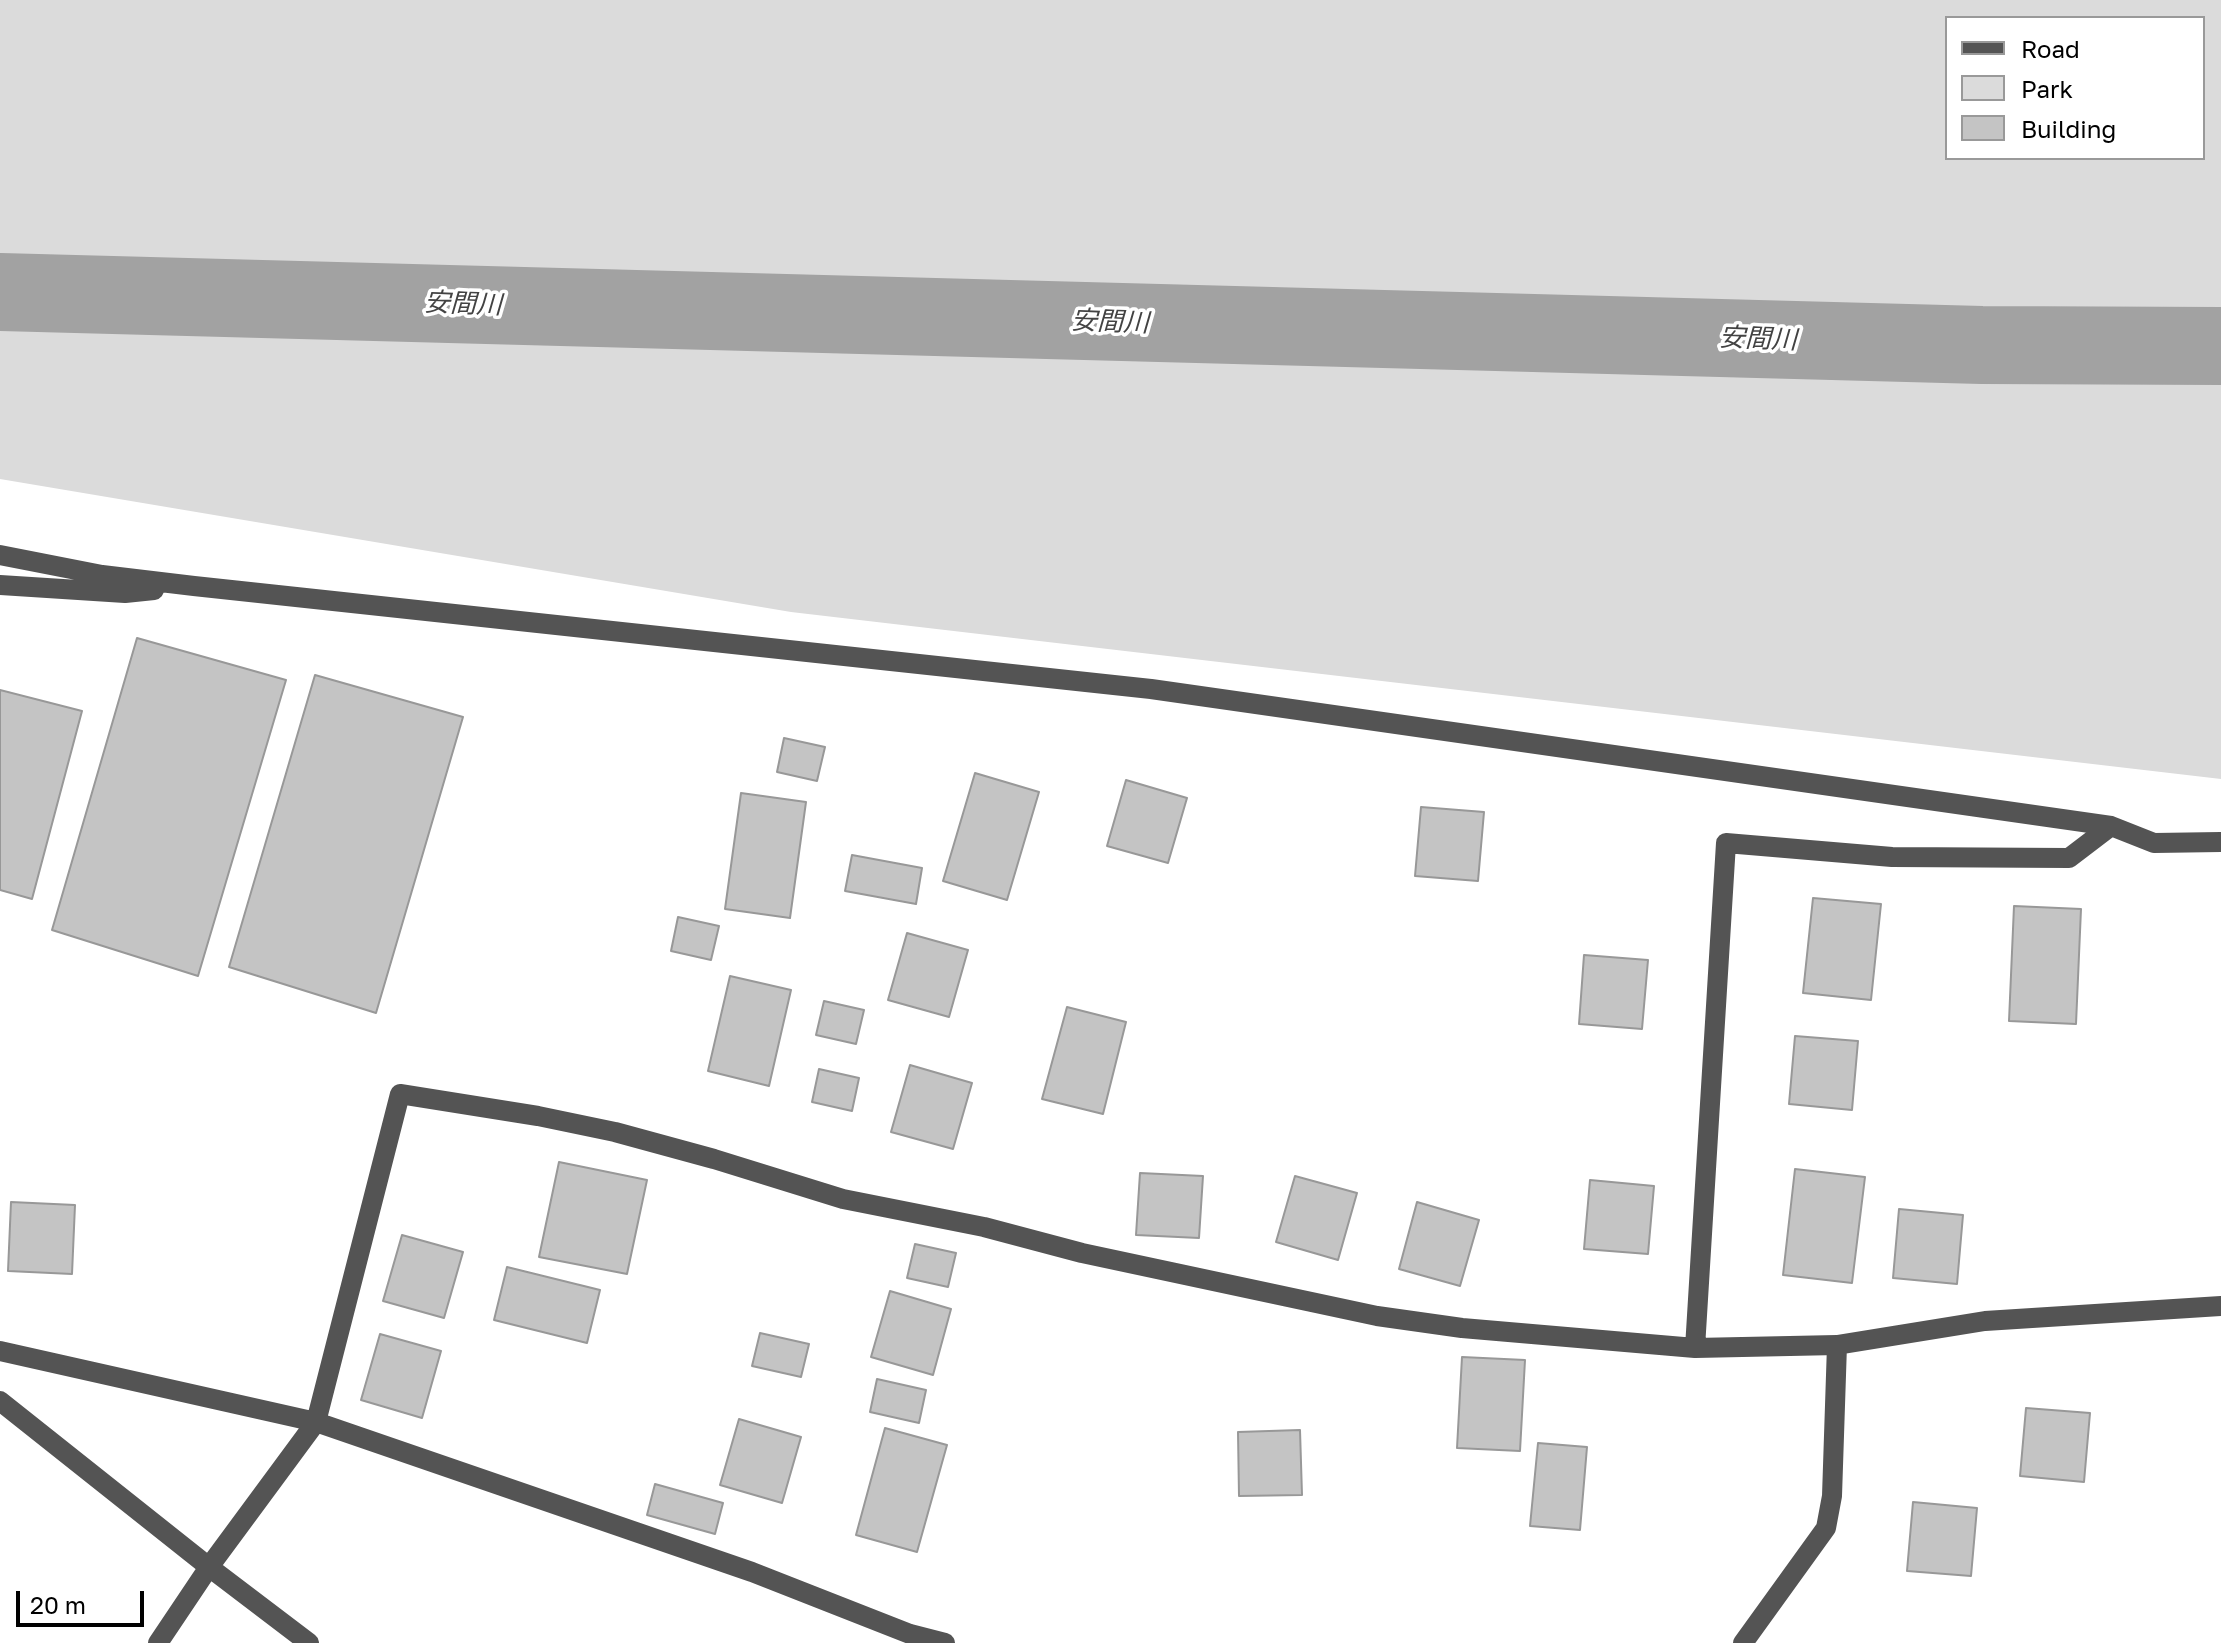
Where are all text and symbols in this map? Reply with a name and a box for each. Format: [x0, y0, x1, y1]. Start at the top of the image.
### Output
legend [1945, 16, 2205, 160]
text: Road [2021, 34, 2080, 63]
text: Park [2021, 74, 2073, 103]
text: Building [2021, 114, 2116, 143]
water label: 安間川 [423, 287, 503, 321]
water label: 安間川 [1070, 305, 1150, 339]
water label: 安間川 [1718, 322, 1798, 356]
scale bar [20, 1575, 148, 1625]
text: 20 m [30, 1590, 86, 1619]

